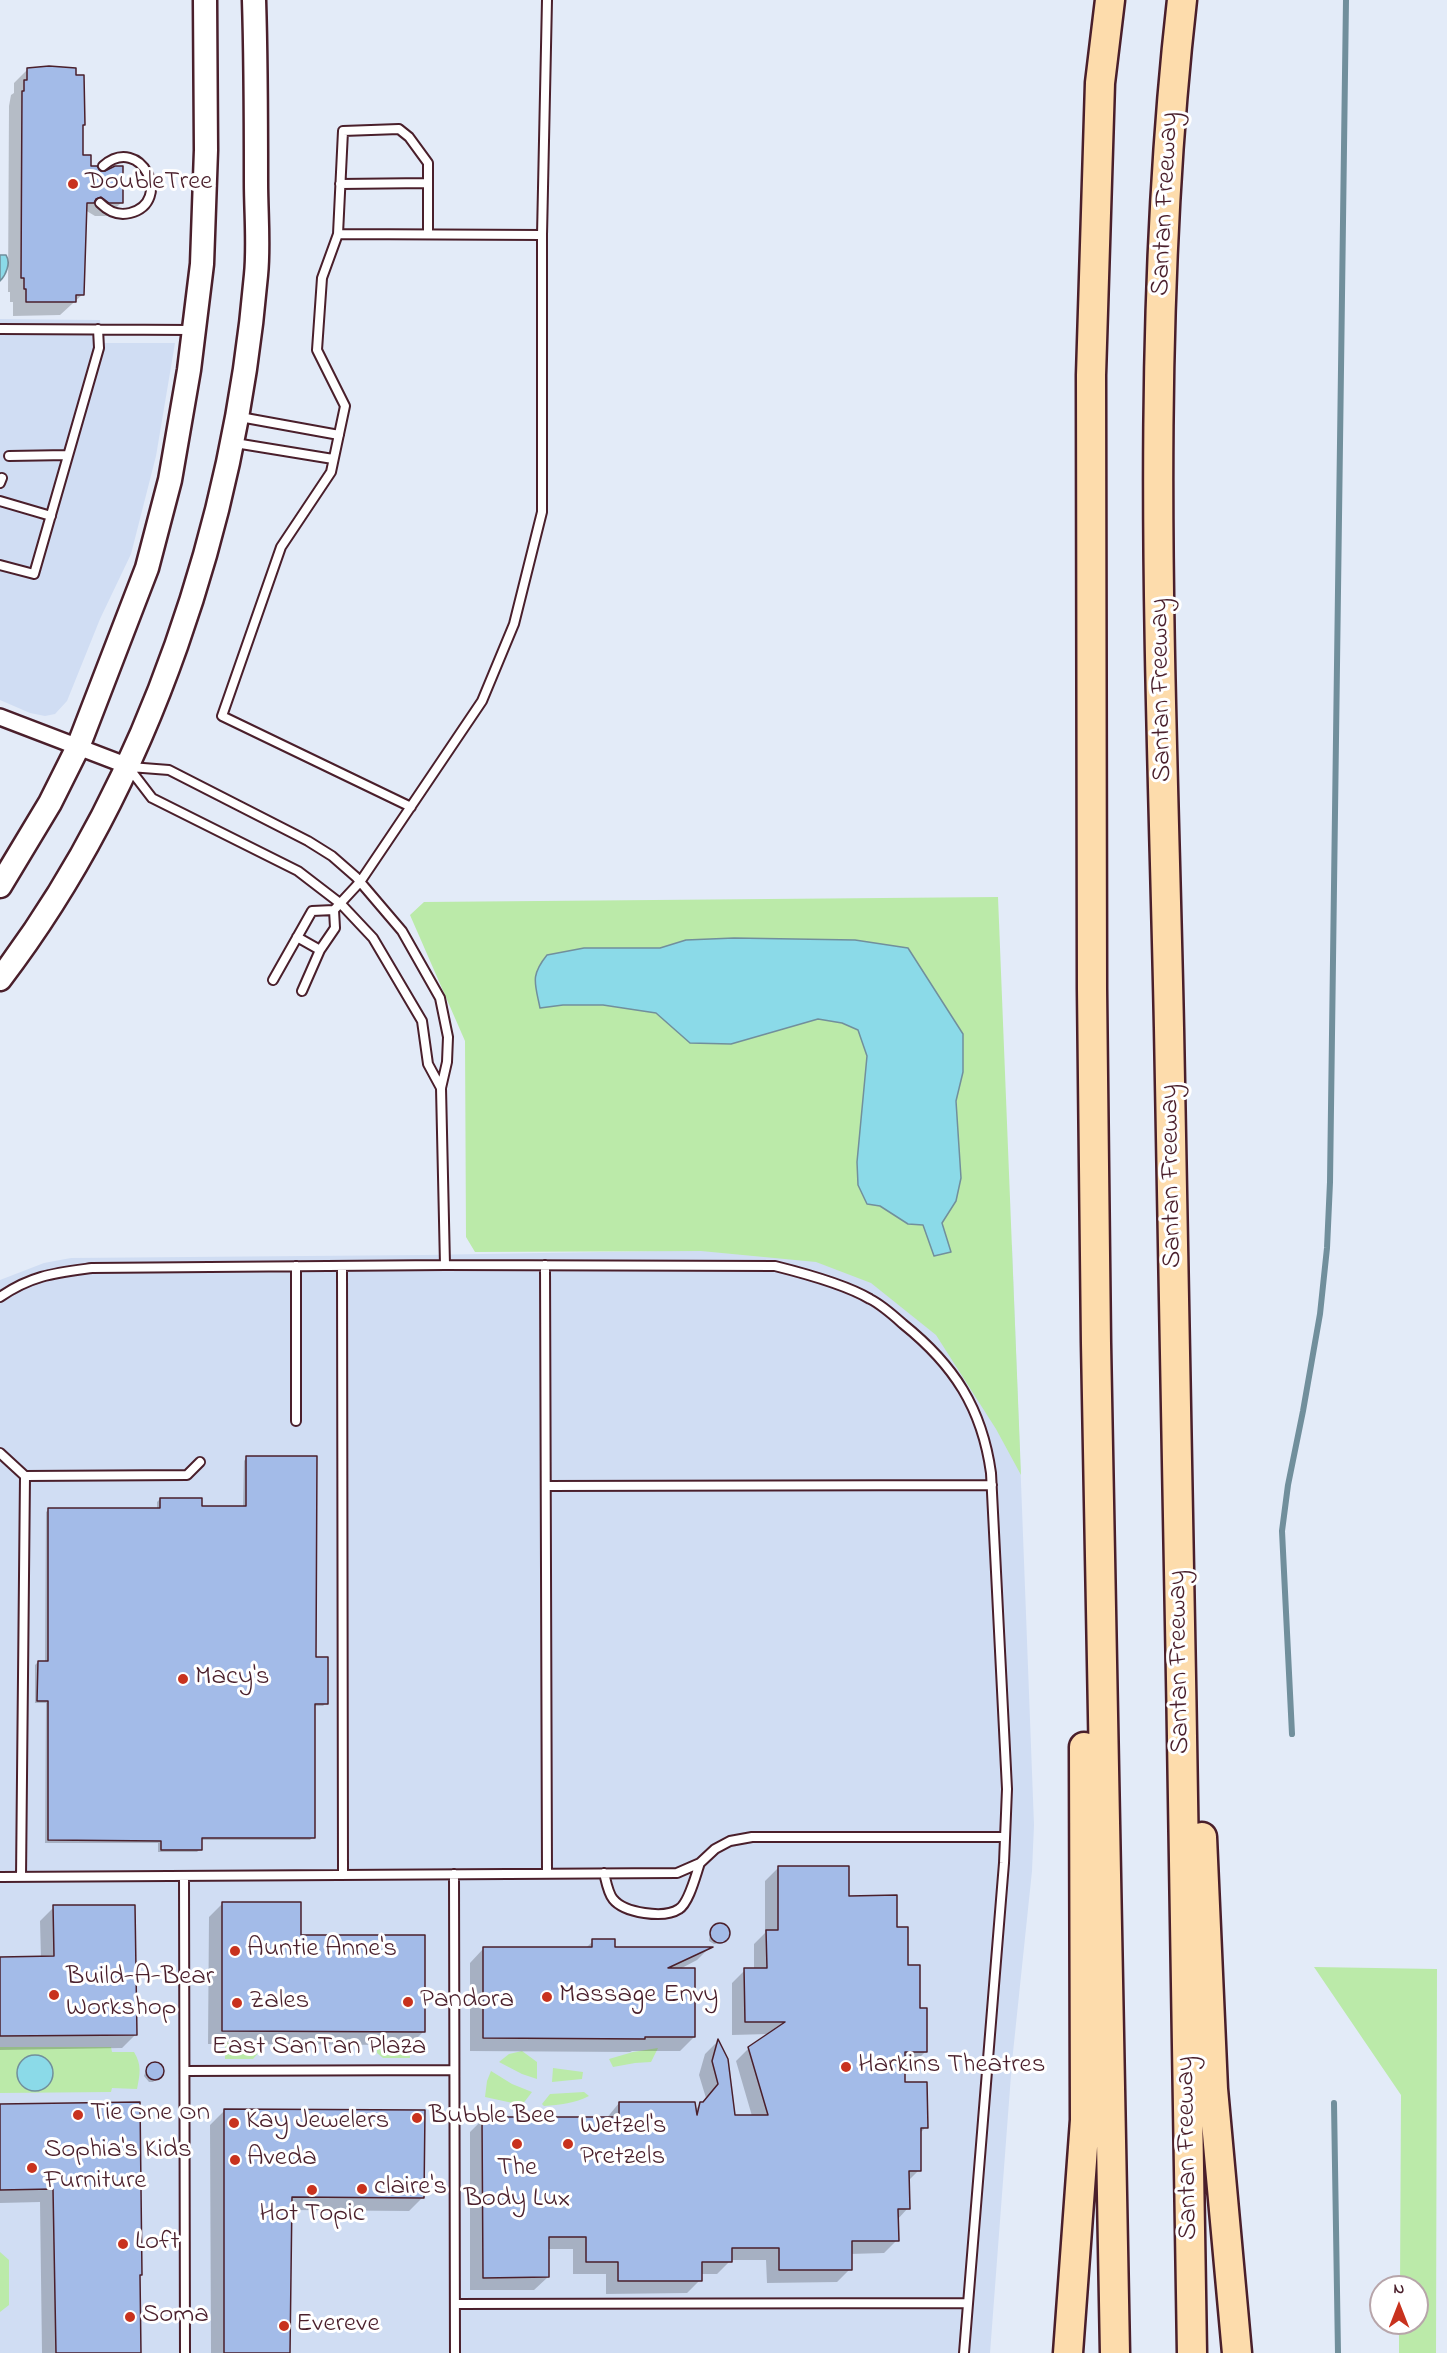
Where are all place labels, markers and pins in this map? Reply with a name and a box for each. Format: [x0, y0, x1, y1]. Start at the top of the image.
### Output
place label: DoubleTree [85, 168, 212, 200]
marker: DoubleTree [66, 177, 80, 191]
place label: Macy's [195, 1663, 270, 1695]
marker: Macy's [176, 1672, 190, 1686]
place label: Auntie Anne's [247, 1935, 397, 1967]
marker: Auntie Anne's [228, 1944, 242, 1958]
place label: Build-A-Bear Workshop [66, 1963, 214, 2026]
place label: Massage Envy [559, 1981, 718, 2013]
place label: Pandora [420, 1986, 514, 2018]
place label: Zales [249, 1987, 309, 2019]
marker: Build-A-Bear Workshop [47, 1988, 61, 2002]
marker: Massage Envy [540, 1990, 554, 2004]
marker: Pandora [401, 1995, 415, 2009]
marker: Zales [230, 1996, 244, 2010]
place label: Harkins Theatres [858, 2051, 1045, 2083]
marker: Harkins Theatres [839, 2060, 853, 2074]
place label: Tie One On [90, 2099, 210, 2131]
place label: Bubble Bee [429, 2102, 555, 2134]
place label: Kay Jewelers [246, 2107, 389, 2139]
marker: Tie One On [71, 2108, 85, 2122]
marker: Bubble Bee [410, 2111, 424, 2125]
place label: Wetzel's Pretzels [580, 2112, 667, 2175]
marker: Kay Jewelers [227, 2116, 241, 2130]
place label: Sophia's Kids Furniture [44, 2136, 192, 2199]
marker: The Body Lux [510, 2137, 524, 2151]
marker: Wetzel's Pretzels [561, 2137, 575, 2151]
place label: Aveda [247, 2144, 317, 2176]
marker: Aveda [228, 2153, 242, 2167]
place label: The Body Lux [464, 2154, 570, 2217]
marker: Sophia's Kids Furniture [25, 2161, 39, 2175]
place label: claire's [374, 2173, 447, 2205]
marker: claire's [355, 2182, 369, 2196]
marker: Hot Topic [305, 2183, 319, 2197]
place label: Hot Topic [259, 2200, 365, 2232]
place label: Loft [135, 2228, 180, 2260]
marker: Loft [116, 2237, 130, 2251]
place label: Soma [142, 2301, 209, 2333]
marker: Soma [123, 2310, 137, 2324]
place label: Evereve [296, 2310, 379, 2342]
marker: Evereve [277, 2319, 291, 2333]

